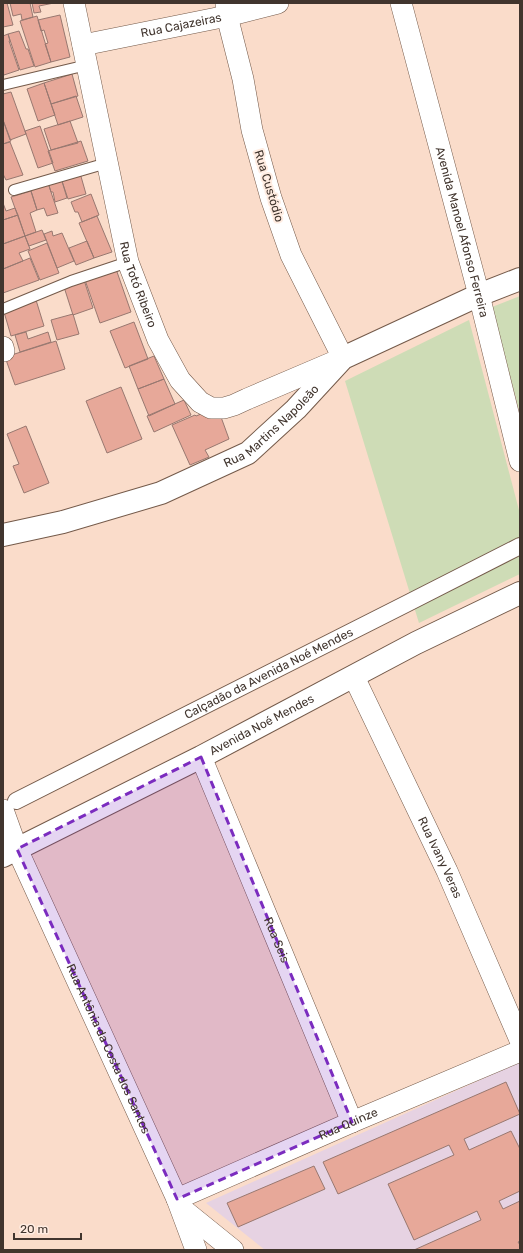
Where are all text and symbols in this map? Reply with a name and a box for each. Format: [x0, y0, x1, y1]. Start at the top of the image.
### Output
street label: Rua Cajazeiras [139, 10, 223, 40]
street label: Avenida Manoel Afonso Ferreira [433, 145, 491, 319]
street label: Rua Custódio [251, 148, 287, 224]
street label: Rua Totó Ribeiro [117, 240, 160, 330]
street label: Rua Martins Napoleão [221, 382, 322, 470]
street label: Calçadão da Avenida Noé Mendes [182, 625, 356, 723]
street label: Avenida Noé Mendes [207, 691, 317, 759]
street label: Rua Ivany Veras [415, 815, 465, 900]
street label: Rua Seis [261, 915, 292, 965]
street label: Rua Antônia da Costa dos Santos [63, 962, 153, 1136]
street label: Rua Quinze [317, 1105, 380, 1143]
scale bar [14, 1215, 81, 1241]
text: 20 m [20, 1222, 48, 1236]

